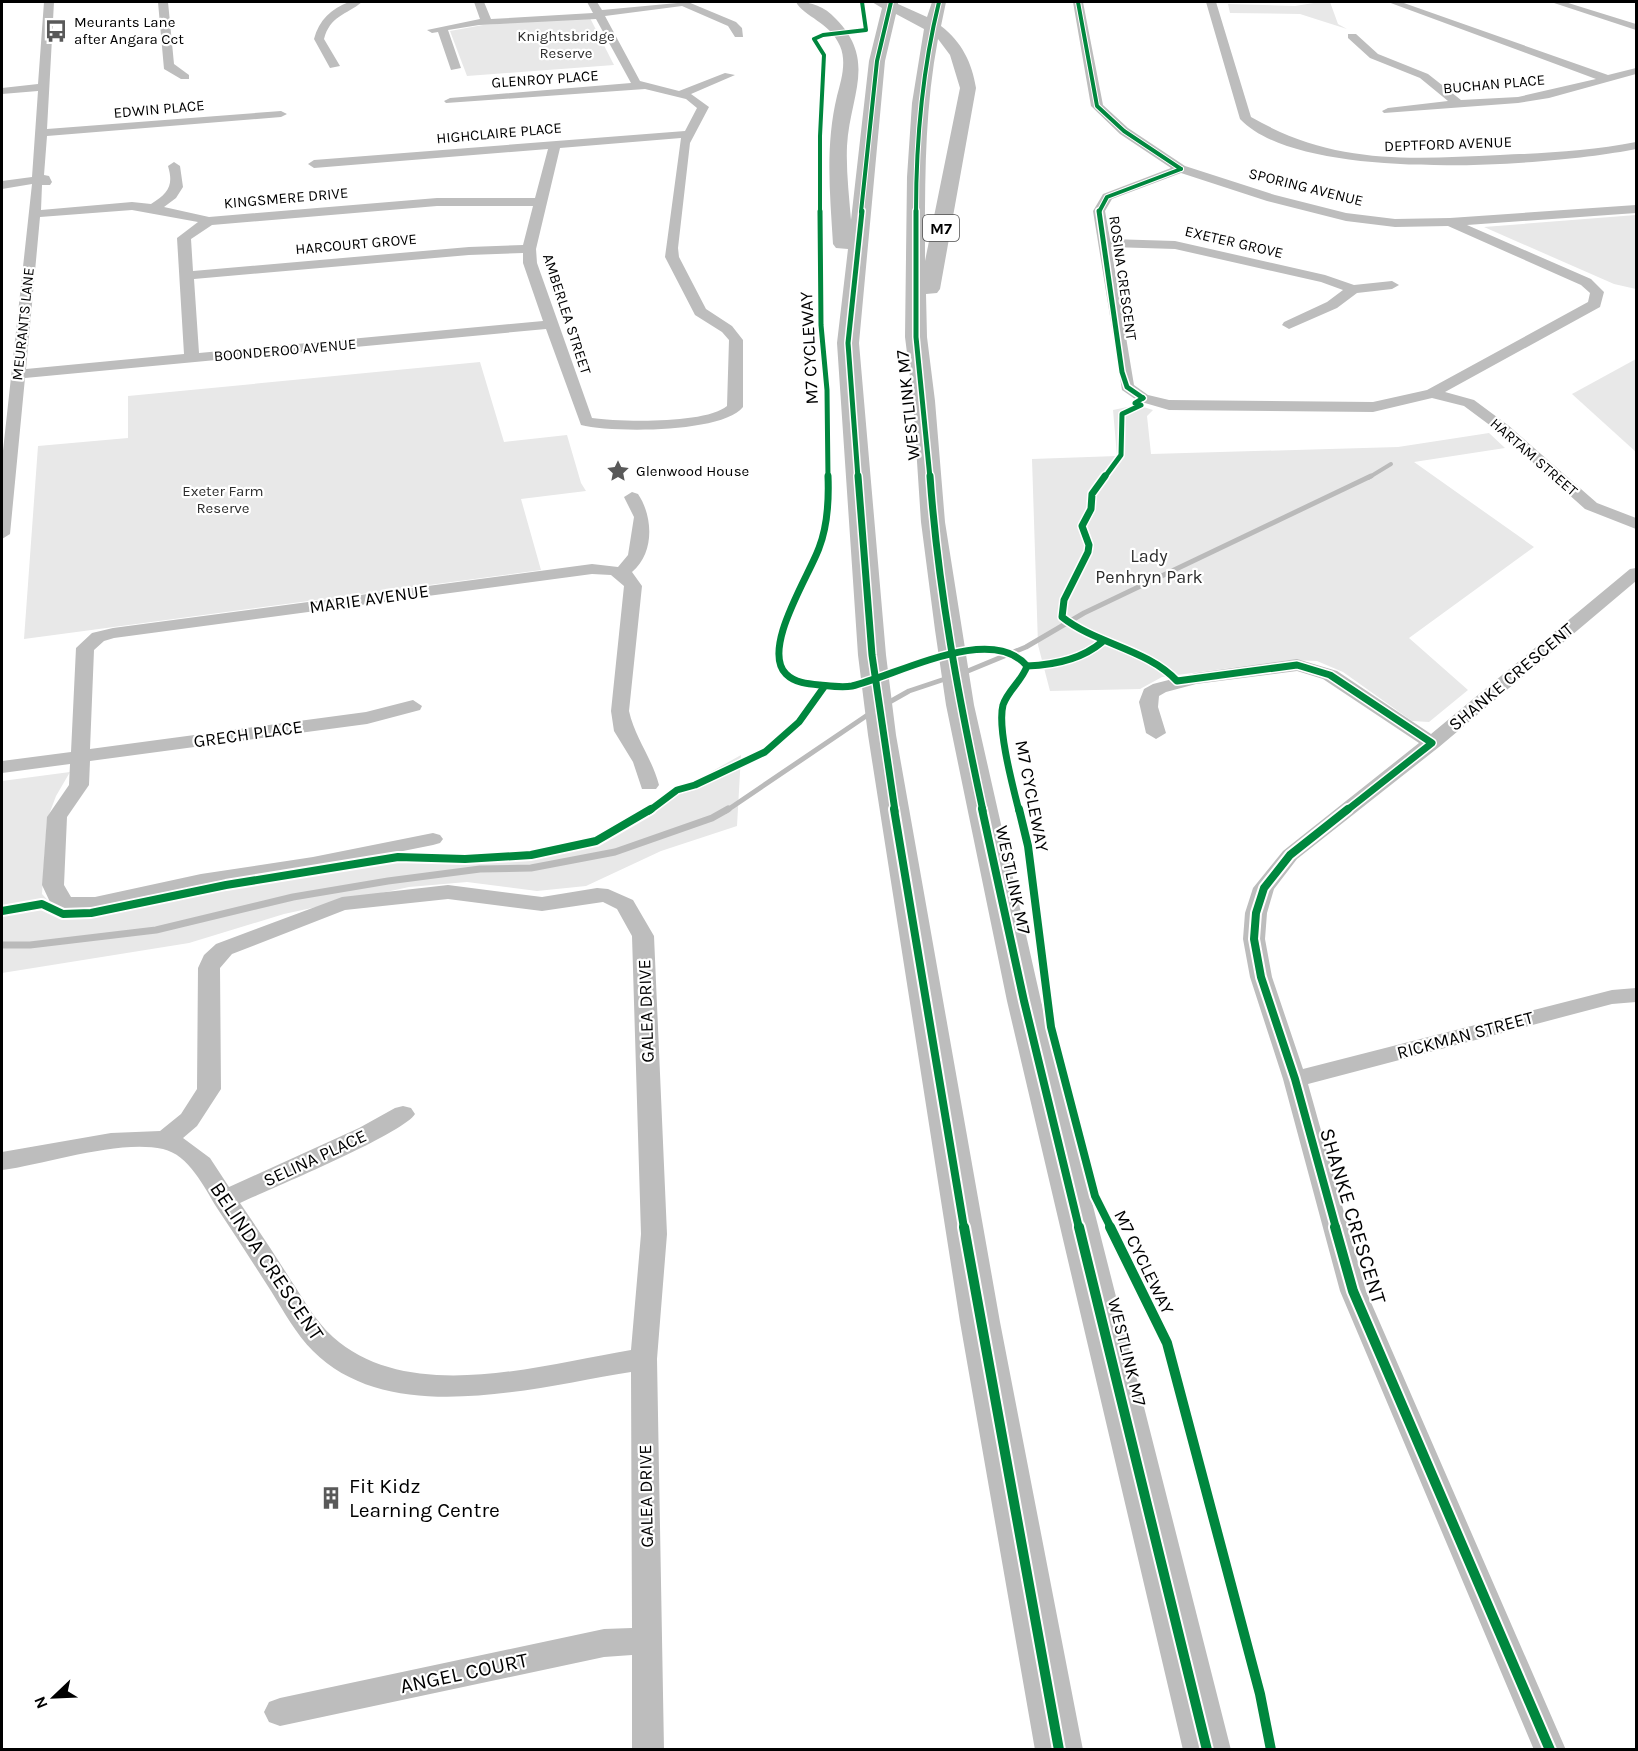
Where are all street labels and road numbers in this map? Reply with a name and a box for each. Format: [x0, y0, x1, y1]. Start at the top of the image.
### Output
street label: GLENROY PLACE [491, 66, 599, 92]
street label: BUCHAN PLACE [1442, 71, 1546, 97]
street label: EDWIN PLACE [113, 96, 205, 122]
street label: HIGHCLAIRE PLACE [436, 119, 562, 147]
street label: DEPTFORD AVENUE [1384, 133, 1512, 155]
street label: SPORING AVENUE [1247, 164, 1365, 210]
street label: KINGSMERE DRIVE [223, 184, 349, 212]
street label: ROSINA CRESCENT [1105, 214, 1141, 342]
road number: M7 [923, 215, 959, 241]
street label: EXETER GROVE [1183, 222, 1285, 262]
street label: HARCOURT GROVE [294, 230, 418, 258]
street label: AMBERLEA STREET [539, 251, 595, 377]
street label: MEURANTS LANE [8, 267, 38, 381]
street label: M7 CYCLEWAY [795, 291, 823, 405]
street label: BOONDEROO AVENUE [213, 335, 357, 365]
street label: WESTLINK M7 [891, 348, 925, 461]
street label: HARTAM STREET [1487, 414, 1582, 500]
street label: MARIE AVENUE [308, 580, 430, 618]
street label: SHANKE CRESCENT [1444, 618, 1578, 736]
street label: GRECH PLACE [192, 715, 304, 753]
street label: M7 CYCLEWAY [1010, 738, 1054, 854]
street label: WESTLINK M7 [991, 824, 1035, 937]
street label: GALEA DRIVE [633, 959, 659, 1063]
street label: RICKMAN STREET [1394, 1006, 1536, 1064]
street label: SELINA PLACE [260, 1125, 370, 1191]
street label: SHANKE CRESCENT [1315, 1125, 1391, 1307]
street label: BELINDA CRESCENT [205, 1177, 329, 1345]
street label: M7 CYCLEWAY [1109, 1206, 1179, 1318]
street label: WESTLINK M7 [1103, 1296, 1151, 1409]
street label: GALEA DRIVE [634, 1444, 658, 1548]
street label: ANGEL COURT [398, 1648, 531, 1698]

